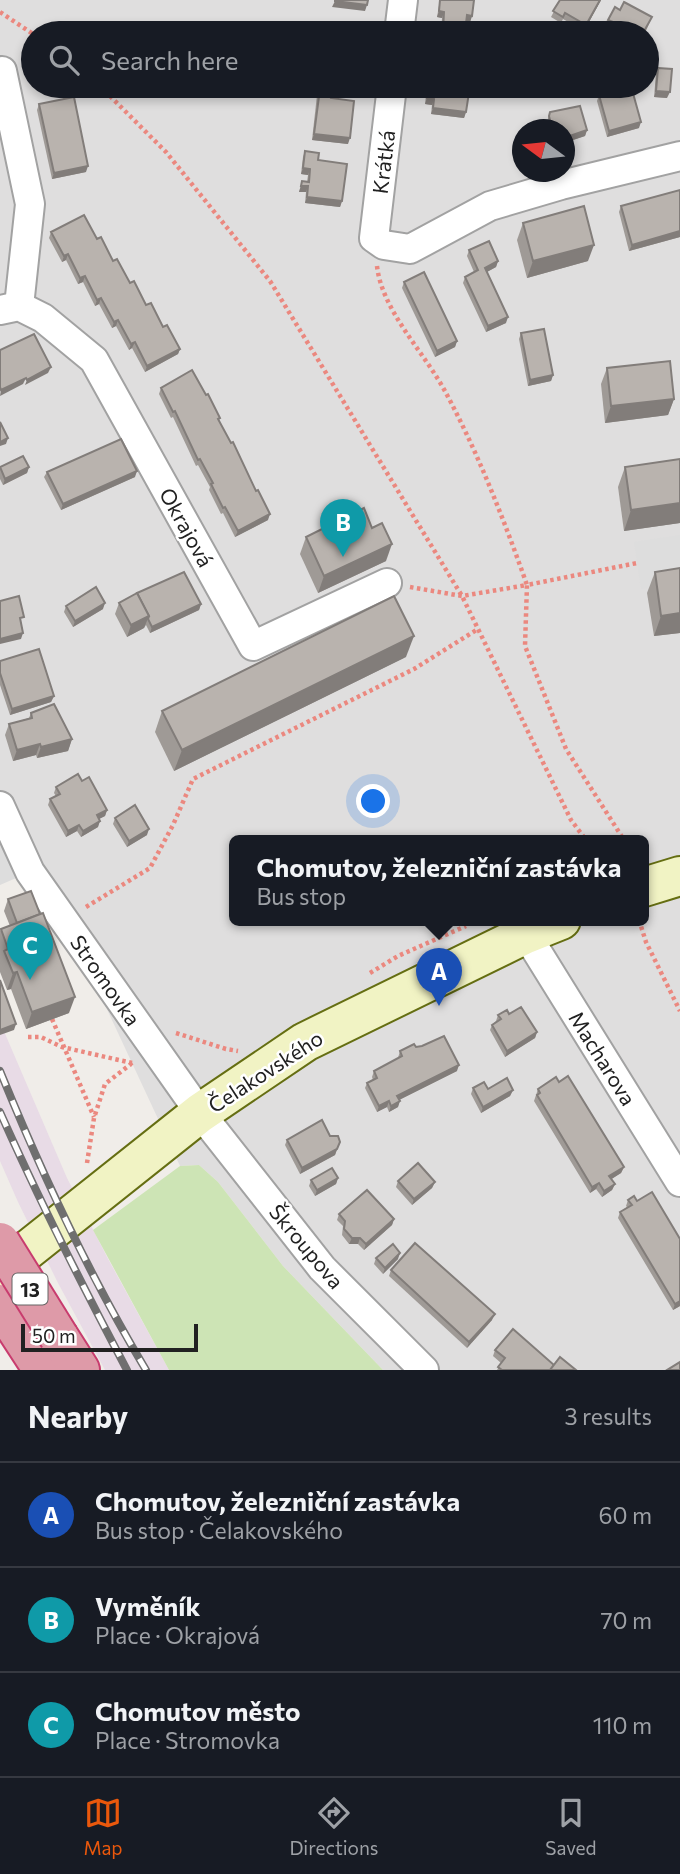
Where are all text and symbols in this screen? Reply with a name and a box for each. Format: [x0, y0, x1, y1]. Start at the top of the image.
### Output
search box [21, 21, 659, 98]
icon: search [45, 41, 83, 79]
text: Search here [101, 44, 239, 75]
north arrow [512, 119, 575, 182]
street label: Krátká [367, 129, 399, 195]
street label: Okrajová [155, 483, 219, 571]
pin: B [320, 499, 366, 557]
your location [356, 784, 390, 818]
popup [229, 835, 649, 926]
text: Chomutov, železniční zastávka [256, 851, 622, 882]
text: Bus stop [256, 882, 346, 910]
pin: C [7, 922, 53, 980]
street label: Stromovka [66, 930, 146, 1030]
pin: A [416, 948, 462, 1006]
street label: Macharova [564, 1006, 642, 1110]
street label: Čelakovského [203, 1025, 327, 1117]
street label: Škroupova [265, 1199, 349, 1293]
road number: 13 [12, 1274, 48, 1304]
scale bar [21, 1321, 198, 1353]
text: 50 m [32, 1324, 76, 1347]
text: Nearby [28, 1397, 128, 1434]
text: 3 results [565, 1402, 652, 1430]
text: Chomutov, železniční zastávka [95, 1485, 460, 1516]
text: A [43, 1501, 59, 1529]
text: 60 m [599, 1501, 652, 1529]
text: Bus stop · Čelakovského [95, 1516, 343, 1544]
text: Vyměník [95, 1590, 201, 1621]
text: B [43, 1606, 59, 1634]
text: 70 m [600, 1606, 652, 1634]
text: Place · Okrajová [95, 1621, 260, 1649]
text: Chomutov město [95, 1695, 301, 1726]
text: C [43, 1711, 59, 1739]
text: 110 m [593, 1711, 652, 1739]
text: Place · Stromovka [95, 1726, 280, 1754]
tab: Map [83, 1794, 123, 1859]
tab: Directions [289, 1794, 379, 1859]
tab: Saved [545, 1794, 597, 1859]

